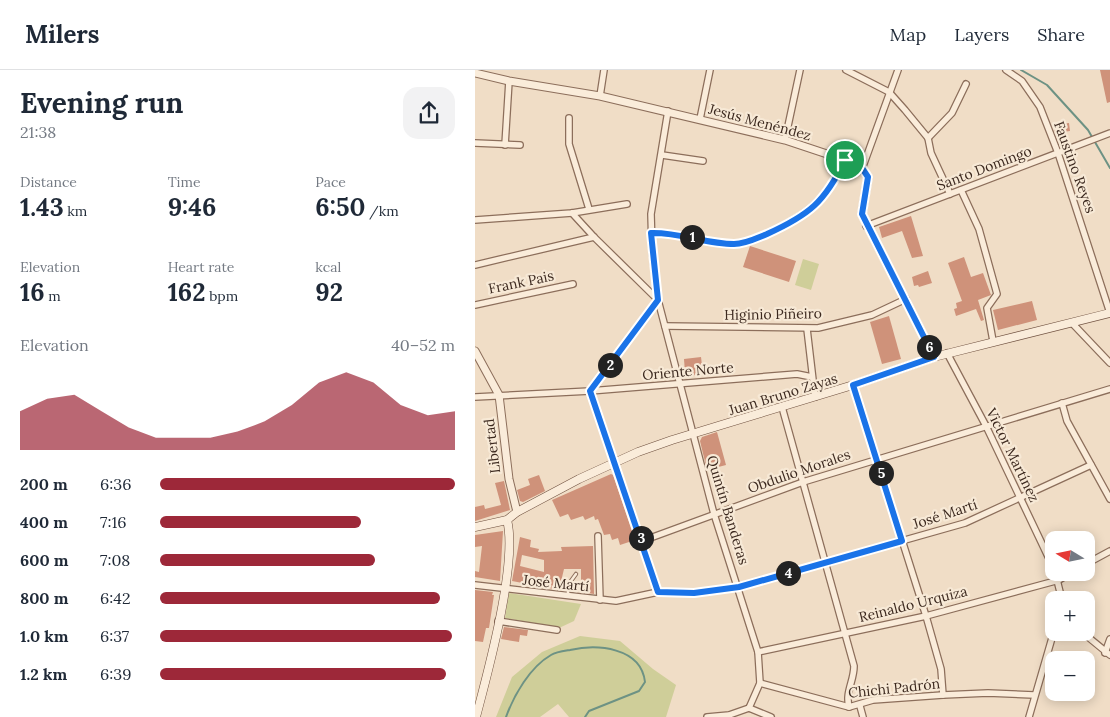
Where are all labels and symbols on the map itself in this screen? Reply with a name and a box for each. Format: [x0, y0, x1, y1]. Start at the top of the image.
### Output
street label: Jesús Menéndez [706, 99, 813, 144]
street label: Faustino Reyes [1050, 119, 1100, 215]
pin [824, 139, 866, 181]
street label: Santo Domingo [934, 142, 1034, 194]
pin: 1 [679, 224, 705, 250]
street label: Frank Pais [487, 266, 555, 298]
street label: Higinio Piñeiro [724, 304, 822, 324]
pin: 6 [917, 334, 941, 360]
pin: 2 [597, 352, 623, 378]
street label: Oriente Norte [642, 358, 735, 384]
street label: Juan Bruno Zayas [725, 369, 840, 419]
street label: Victor Martínez [982, 404, 1044, 505]
street label: Libertad [480, 418, 504, 474]
street label: Obdulio Morales [745, 445, 853, 497]
street label: Quintín Banderas [703, 453, 753, 567]
pin: 5 [869, 460, 893, 486]
street label: José Martí [910, 495, 980, 533]
pin: 3 [629, 526, 653, 550]
north arrow [1045, 531, 1095, 581]
pin: 4 [775, 560, 801, 586]
street label: José Martí [521, 570, 590, 595]
street label: Reinaldo Urquiza [857, 582, 969, 626]
street label: Chichi Padrón [847, 674, 941, 702]

